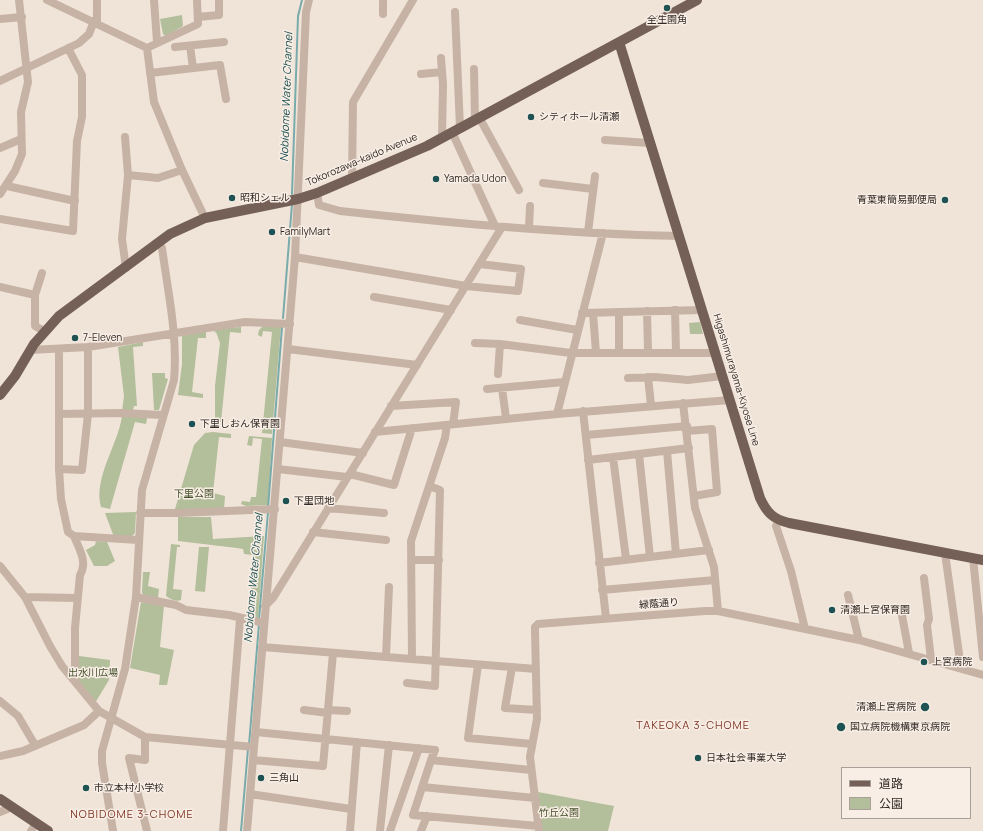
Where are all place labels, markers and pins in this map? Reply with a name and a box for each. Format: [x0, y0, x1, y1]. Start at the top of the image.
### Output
marker: 全生園角 [662, 3, 672, 13]
place label: 全生園角 [647, 14, 687, 26]
place label: シティホール清瀬 [539, 111, 619, 123]
marker: シティホール清瀬 [526, 112, 536, 122]
place label: Yamada Udon [444, 173, 507, 185]
marker: Yamada Udon [431, 174, 441, 184]
place label: 昭和シェル [240, 192, 290, 204]
marker: 昭和シェル [227, 193, 237, 203]
place label: 青葉東簡易郵便局 [857, 194, 937, 206]
marker: 青葉東簡易郵便局 [940, 195, 950, 205]
place label: FamilyMart [280, 226, 330, 238]
marker: FamilyMart [267, 227, 277, 237]
place label: 7-Eleven [83, 332, 122, 344]
marker: 7-Eleven [70, 333, 80, 343]
place label: 下里しおん保育園 [200, 418, 280, 430]
marker: 下里しおん保育園 [187, 419, 197, 429]
place label: 下里団地 [294, 495, 334, 507]
marker: 下里団地 [281, 496, 291, 506]
place label: 清瀬上宮保育園 [840, 604, 910, 616]
marker: 清瀬上宮保育園 [827, 605, 837, 615]
place label: 上宮病院 [932, 656, 972, 668]
marker: 上宮病院 [919, 657, 929, 667]
place label: 清瀬上宮病院 [856, 701, 916, 713]
marker: 清瀬上宮病院 [919, 701, 931, 713]
marker: 国立病院機構東京病院 [835, 721, 847, 733]
place label: 国立病院機構東京病院 [850, 721, 950, 733]
place label: 日本社会事業大学 [706, 752, 786, 764]
marker: 日本社会事業大学 [693, 753, 703, 763]
place label: 三角山 [269, 772, 299, 784]
marker: 三角山 [256, 773, 266, 783]
place label: 市立本村小学校 [94, 782, 164, 794]
marker: 市立本村小学校 [81, 783, 91, 793]

